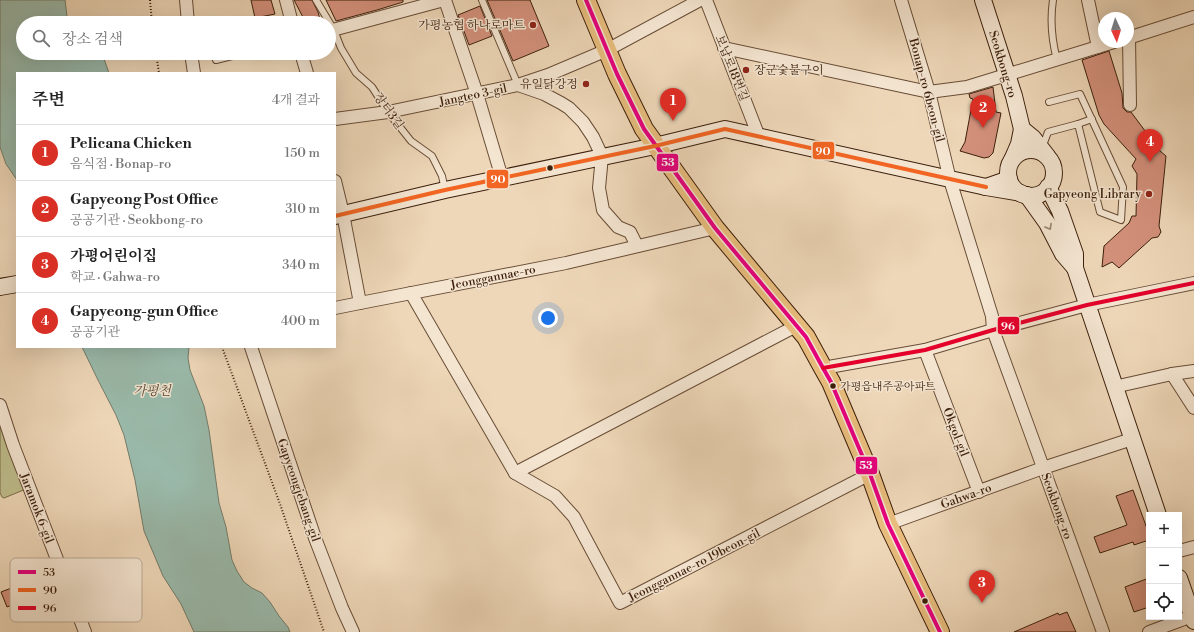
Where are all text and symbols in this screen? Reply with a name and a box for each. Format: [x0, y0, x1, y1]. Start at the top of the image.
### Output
north arrow [1098, 12, 1134, 48]
search box [16, 16, 336, 60]
place label: 가평농협 하나로마트 [418, 18, 525, 33]
marker: 가평농협 하나로마트 [528, 20, 538, 30]
icon: search [30, 27, 52, 49]
street label: Seokbong-ro [985, 29, 1020, 100]
text: 장소 검색 [62, 30, 123, 49]
street label: 보납로18번길 [711, 33, 752, 104]
street label: Bonap-ro 6beon-gil [905, 36, 948, 144]
place label: 장군숯불구이 [754, 63, 824, 78]
marker: 장군숯불구이 [741, 65, 751, 75]
place label: 유일닭강정 [520, 77, 578, 92]
marker: 유일닭강정 [581, 79, 591, 89]
street label: Jangteo 3-gil [437, 81, 509, 110]
pin: 1 [660, 88, 686, 121]
text: 주변 [32, 89, 65, 111]
street label: 장터3길 [370, 90, 407, 132]
text: 4개 결과 [272, 92, 320, 108]
pin: 2 [970, 95, 996, 128]
pin: 4 [1137, 129, 1163, 162]
text: Pelicana Chicken [70, 134, 192, 153]
line badge: 90 [812, 141, 835, 160]
text: 1 [42, 145, 48, 161]
text: 150 m [285, 145, 320, 161]
text: 90 [816, 145, 830, 159]
line badge: 53 [656, 153, 679, 172]
text: 음식점 · Bonap-ro [70, 156, 171, 172]
text: 53 [661, 156, 675, 170]
unlabelled marker [545, 163, 555, 173]
line badge: 90 [486, 169, 509, 189]
text: 90 [491, 173, 505, 187]
place label: Gapyeong Library [1044, 187, 1141, 202]
marker: Gapyeong Library [1144, 189, 1154, 199]
text: Gapyeong Post Office [70, 190, 218, 209]
text: 2 [41, 201, 49, 217]
text: 310 m [285, 201, 320, 217]
text: 공공기관 · Seokbong-ro [70, 212, 203, 228]
one-way arrow [1045, 223, 1052, 230]
text: 가평어린이집 [70, 247, 157, 266]
text: 3 [41, 257, 49, 273]
text: 340 m [282, 257, 320, 273]
street label: Jeonggannae-ro [448, 262, 537, 293]
text: 학교 · Gahwa-ro [70, 269, 160, 285]
text: Gapyeong-gun Office [70, 302, 218, 321]
your location [538, 308, 558, 328]
text: 4 [41, 313, 49, 329]
text: 400 m [281, 313, 320, 329]
line badge: 96 [997, 316, 1020, 335]
text: 96 [1001, 320, 1015, 334]
text: 공공기관 [70, 324, 120, 340]
place label: 가평읍내주공아파트 [840, 380, 936, 394]
marker: 가평읍내주공아파트 [828, 381, 838, 391]
water label: 가평천 [133, 383, 172, 399]
street label: Okgol-gil [939, 406, 972, 459]
street label: Gapyeongjebang-gil [274, 437, 323, 544]
line badge: 53 [855, 456, 878, 475]
text: 53 [859, 459, 873, 473]
street label: Jaramok 6-gil [16, 470, 57, 546]
street label: Seokbong-ro [1038, 471, 1076, 542]
street label: Gahwa-ro [939, 480, 994, 513]
map controls [1146, 512, 1182, 620]
button: + [1146, 512, 1182, 548]
street label: Jeonggannae-ro 19beon-gil [625, 525, 763, 606]
button: − [1146, 548, 1182, 584]
legend [10, 558, 142, 622]
text: 53 [43, 566, 55, 580]
pin: 3 [969, 570, 995, 603]
text: 90 [43, 584, 57, 598]
button: locate [1146, 584, 1182, 620]
unlabelled marker [920, 596, 930, 606]
text: 96 [43, 602, 57, 616]

